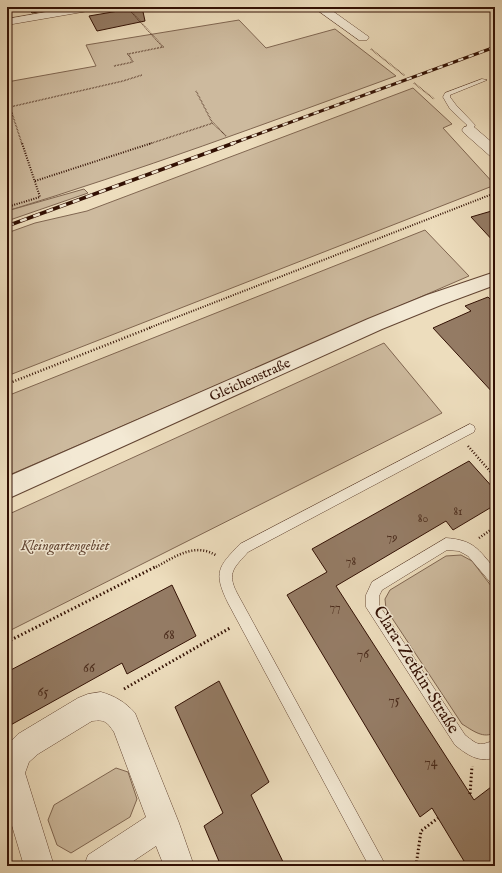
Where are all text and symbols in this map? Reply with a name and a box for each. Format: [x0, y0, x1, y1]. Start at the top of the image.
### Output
street label: Gleichenstraße [207, 354, 294, 406]
house number: 81 [453, 504, 463, 519]
house number: 80 [418, 511, 428, 526]
house number: 79 [387, 530, 397, 545]
park label: Kleingartengebiet [20, 537, 110, 556]
house number: 78 [346, 554, 356, 569]
house number: 77 [329, 600, 341, 615]
street label: Clara-Zetkin-Straße [368, 602, 464, 738]
house number: 68 [163, 626, 175, 644]
house number: 76 [357, 645, 370, 663]
house number: 66 [83, 659, 96, 677]
house number: 65 [38, 683, 48, 701]
house number: 75 [388, 691, 400, 709]
house number: 74 [424, 753, 438, 771]

